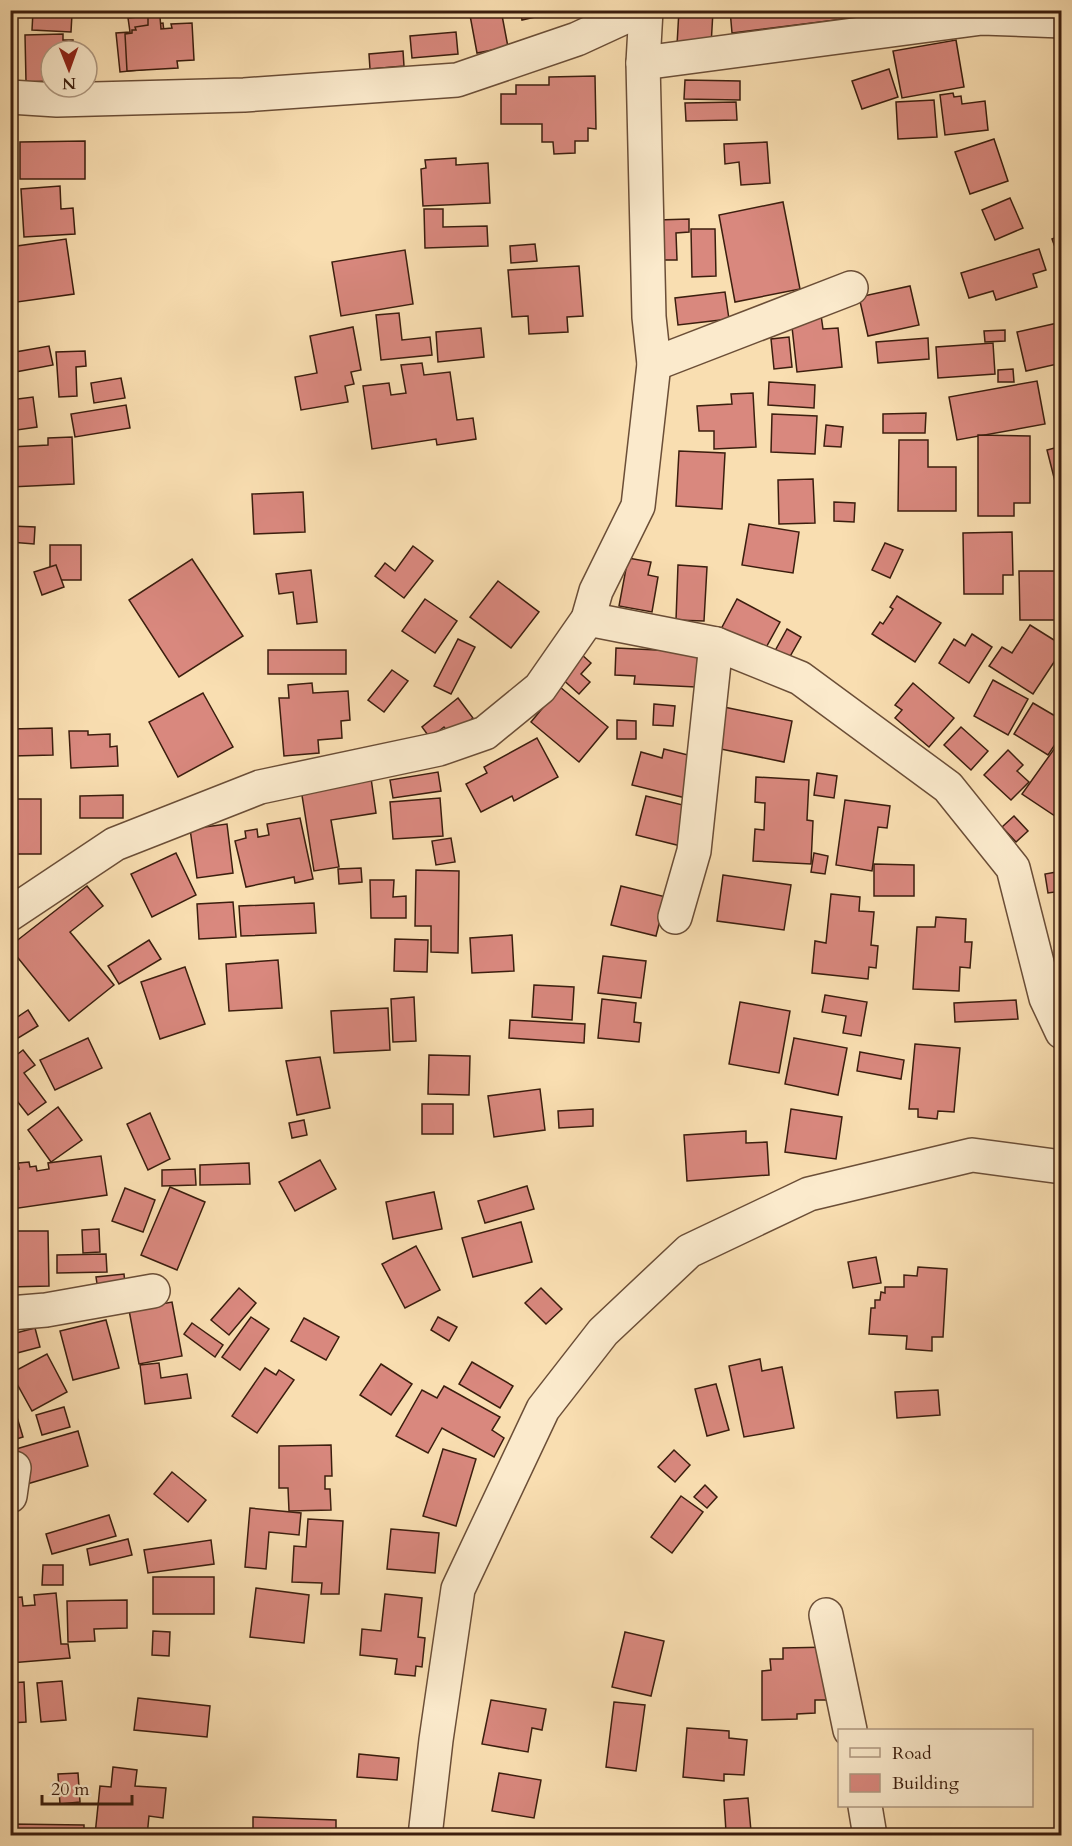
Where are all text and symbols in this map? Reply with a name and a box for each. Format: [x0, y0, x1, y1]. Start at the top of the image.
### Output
north arrow [39, 39, 99, 99]
text: N [62, 72, 76, 94]
legend [838, 1729, 1033, 1807]
text: Road [892, 1741, 932, 1766]
scale bar [42, 1768, 132, 1806]
text: Building [892, 1771, 960, 1796]
text: 20 m [51, 1777, 90, 1802]

